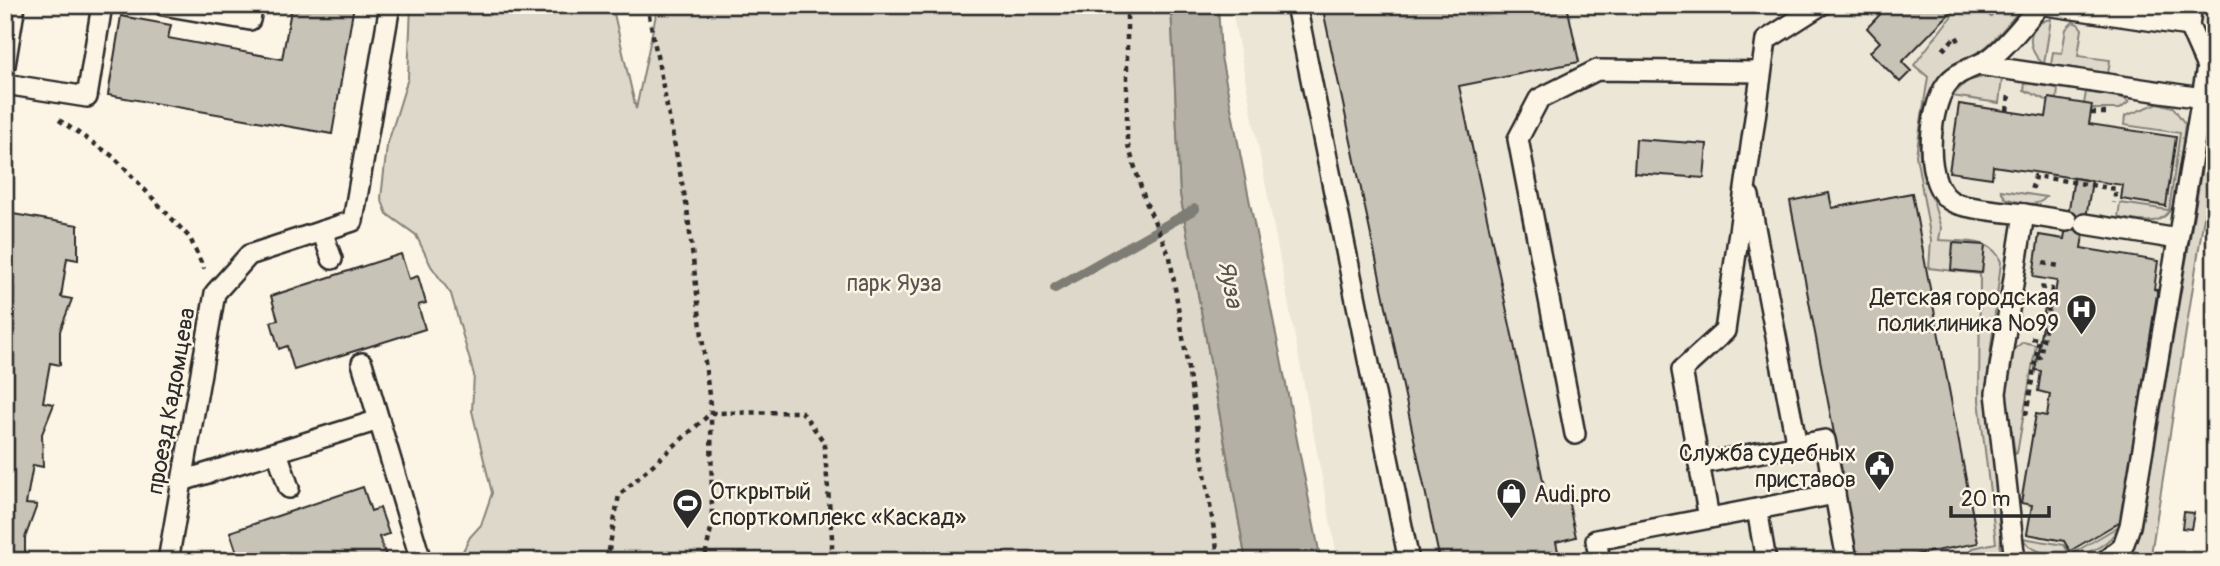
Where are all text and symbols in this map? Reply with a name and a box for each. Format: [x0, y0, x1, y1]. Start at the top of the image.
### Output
water label: Яуза [1211, 258, 1249, 312]
park label: парк Яуза [846, 269, 942, 298]
place label: Детская городская поликлиника №99 [1869, 283, 2059, 338]
hospital icon: Детская городская поликлиника №99 [2065, 293, 2099, 337]
street label: проезд Кадомцева [140, 305, 202, 497]
place label: Служба судебных приставов [1679, 439, 1856, 494]
public building icon: Служба судебных приставов [1862, 449, 1896, 493]
scale bar [1951, 475, 2048, 519]
place label: Открытый спорткомплекс «Каскад» [710, 477, 967, 532]
shop icon: Audi.pro [1494, 477, 1528, 521]
place label: Audi.pro [1534, 480, 1611, 509]
text: 20 m [1961, 486, 2010, 513]
sports icon: Открытый спорткомплекс «Каскад» [670, 487, 704, 531]

